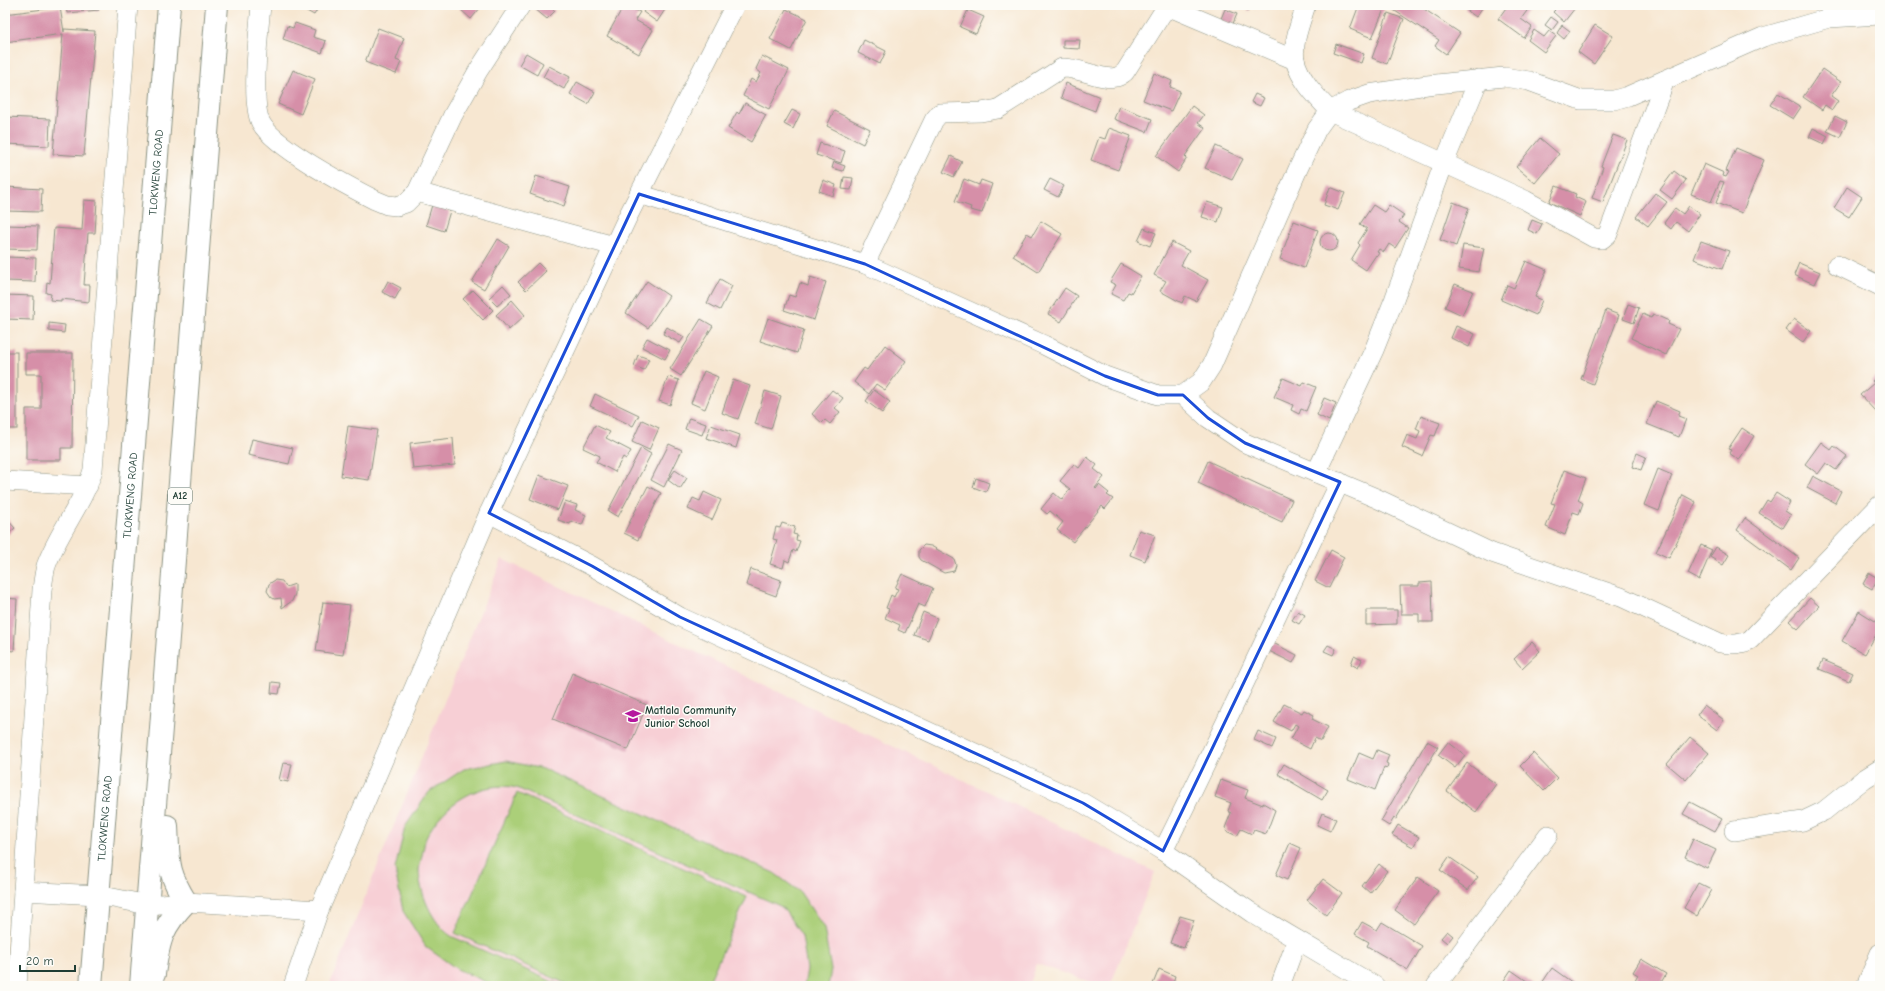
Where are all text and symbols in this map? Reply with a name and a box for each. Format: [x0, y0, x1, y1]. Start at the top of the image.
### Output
street label: TLOKWENG ROAD [146, 129, 166, 216]
street label: TLOKWENG ROAD [120, 452, 140, 539]
road number: A12 [168, 488, 192, 504]
place label: Matlala Community Junior School [645, 704, 736, 730]
school or university icon: Matlala Community Junior School [624, 707, 642, 725]
street label: TLOKWENG ROAD [94, 775, 114, 862]
scale bar [20, 947, 75, 973]
text: 20 m [26, 954, 54, 968]

